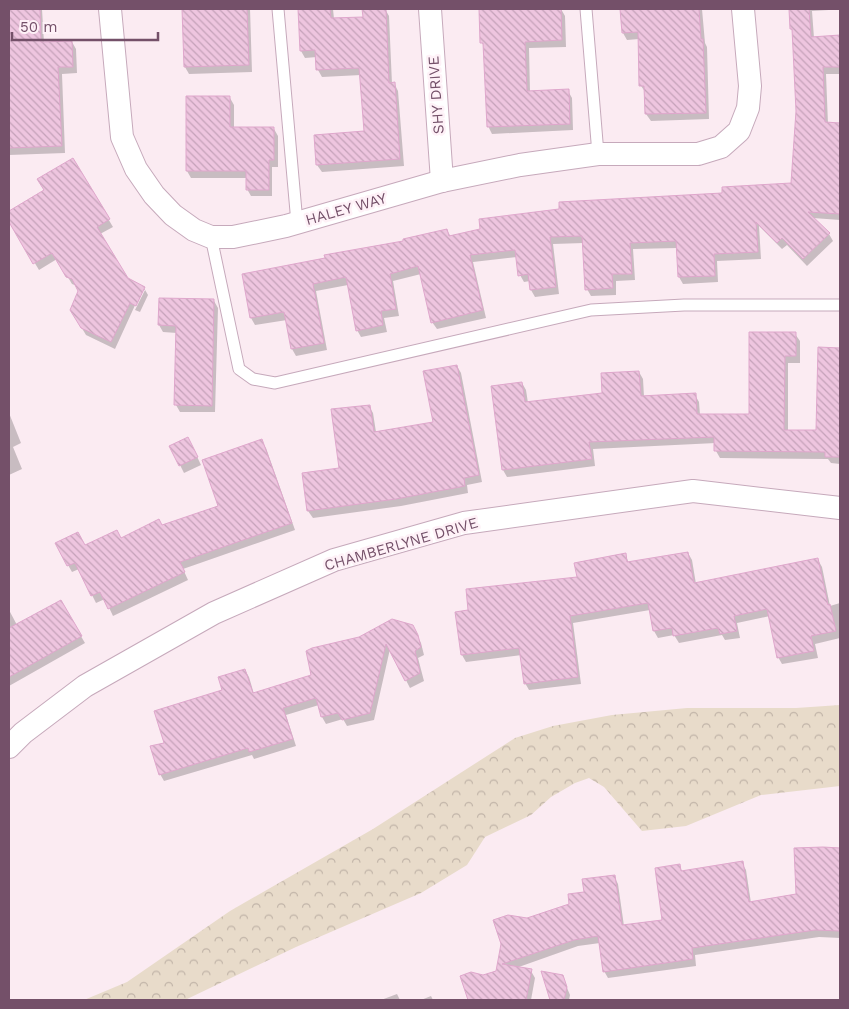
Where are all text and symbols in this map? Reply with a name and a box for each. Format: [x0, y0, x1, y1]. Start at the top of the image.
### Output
scale bar [12, 10, 159, 42]
text: 50 m [20, 18, 57, 36]
street label: SHY DRIVE [424, 55, 448, 135]
street label: HALEY WAY [303, 189, 389, 229]
street label: CHAMBERLYNE DRIVE [322, 513, 480, 575]

